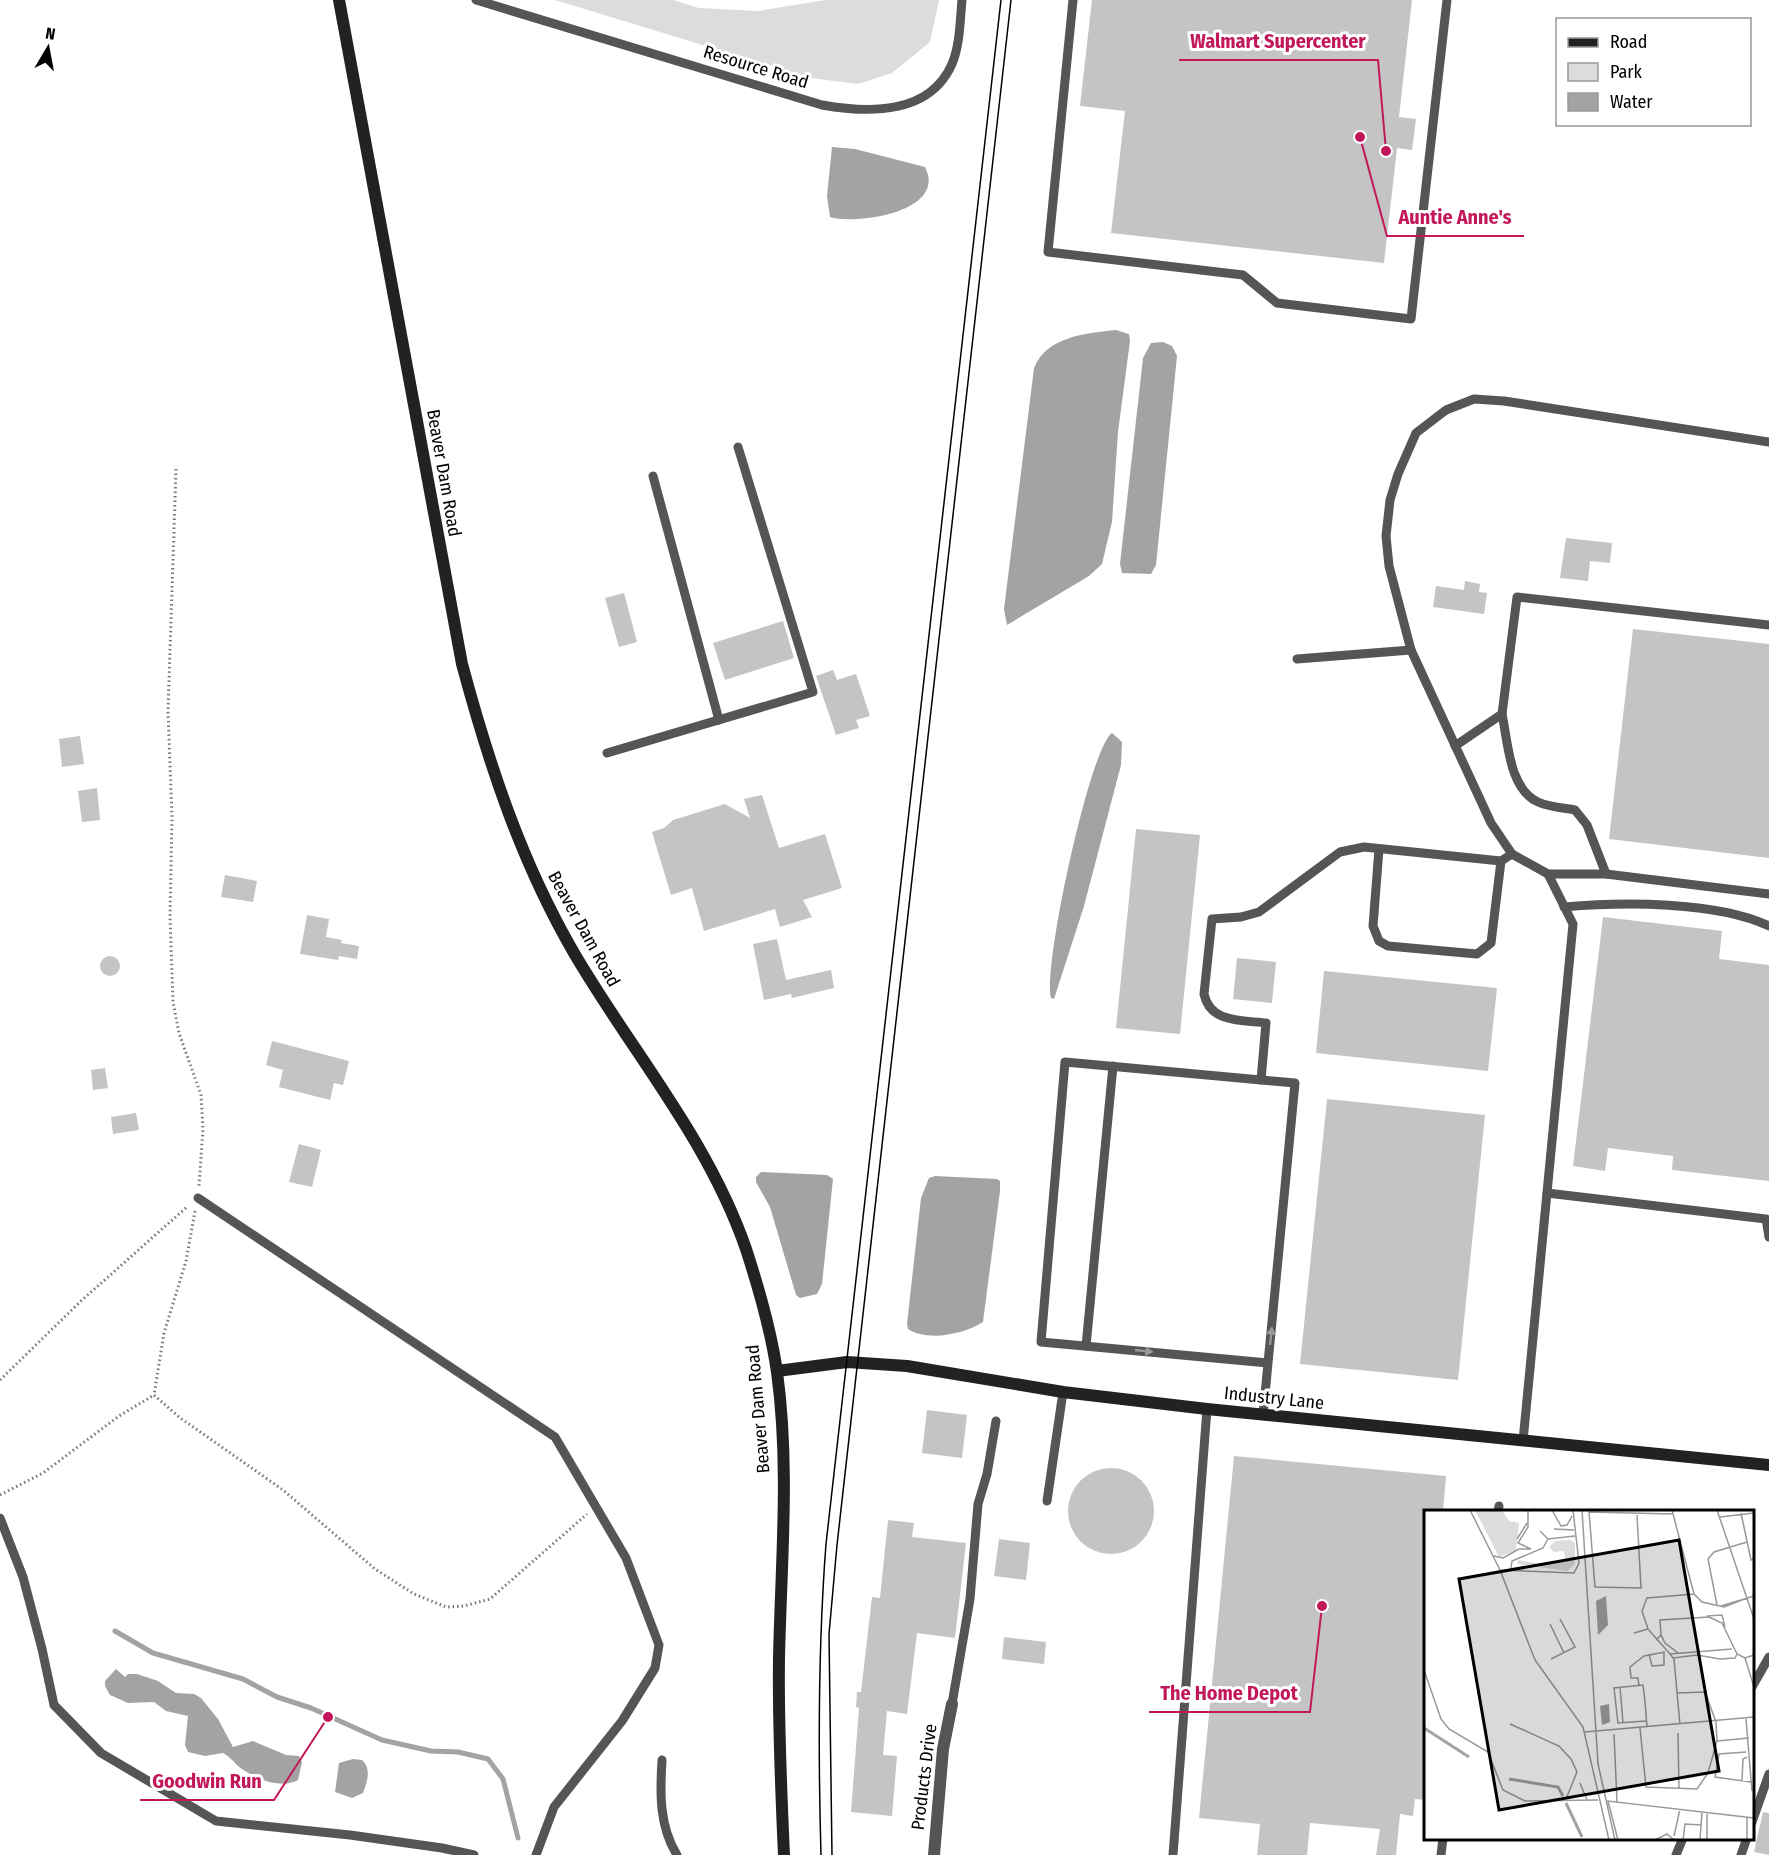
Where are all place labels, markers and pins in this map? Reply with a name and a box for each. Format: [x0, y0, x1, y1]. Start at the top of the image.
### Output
callout: Walmart Supercenter [1179, 22, 1378, 60]
callout: Auntie Anne's [1387, 198, 1524, 236]
callout: The Home Depot [1149, 1674, 1310, 1712]
callout: Goodwin Run [140, 1762, 274, 1800]

